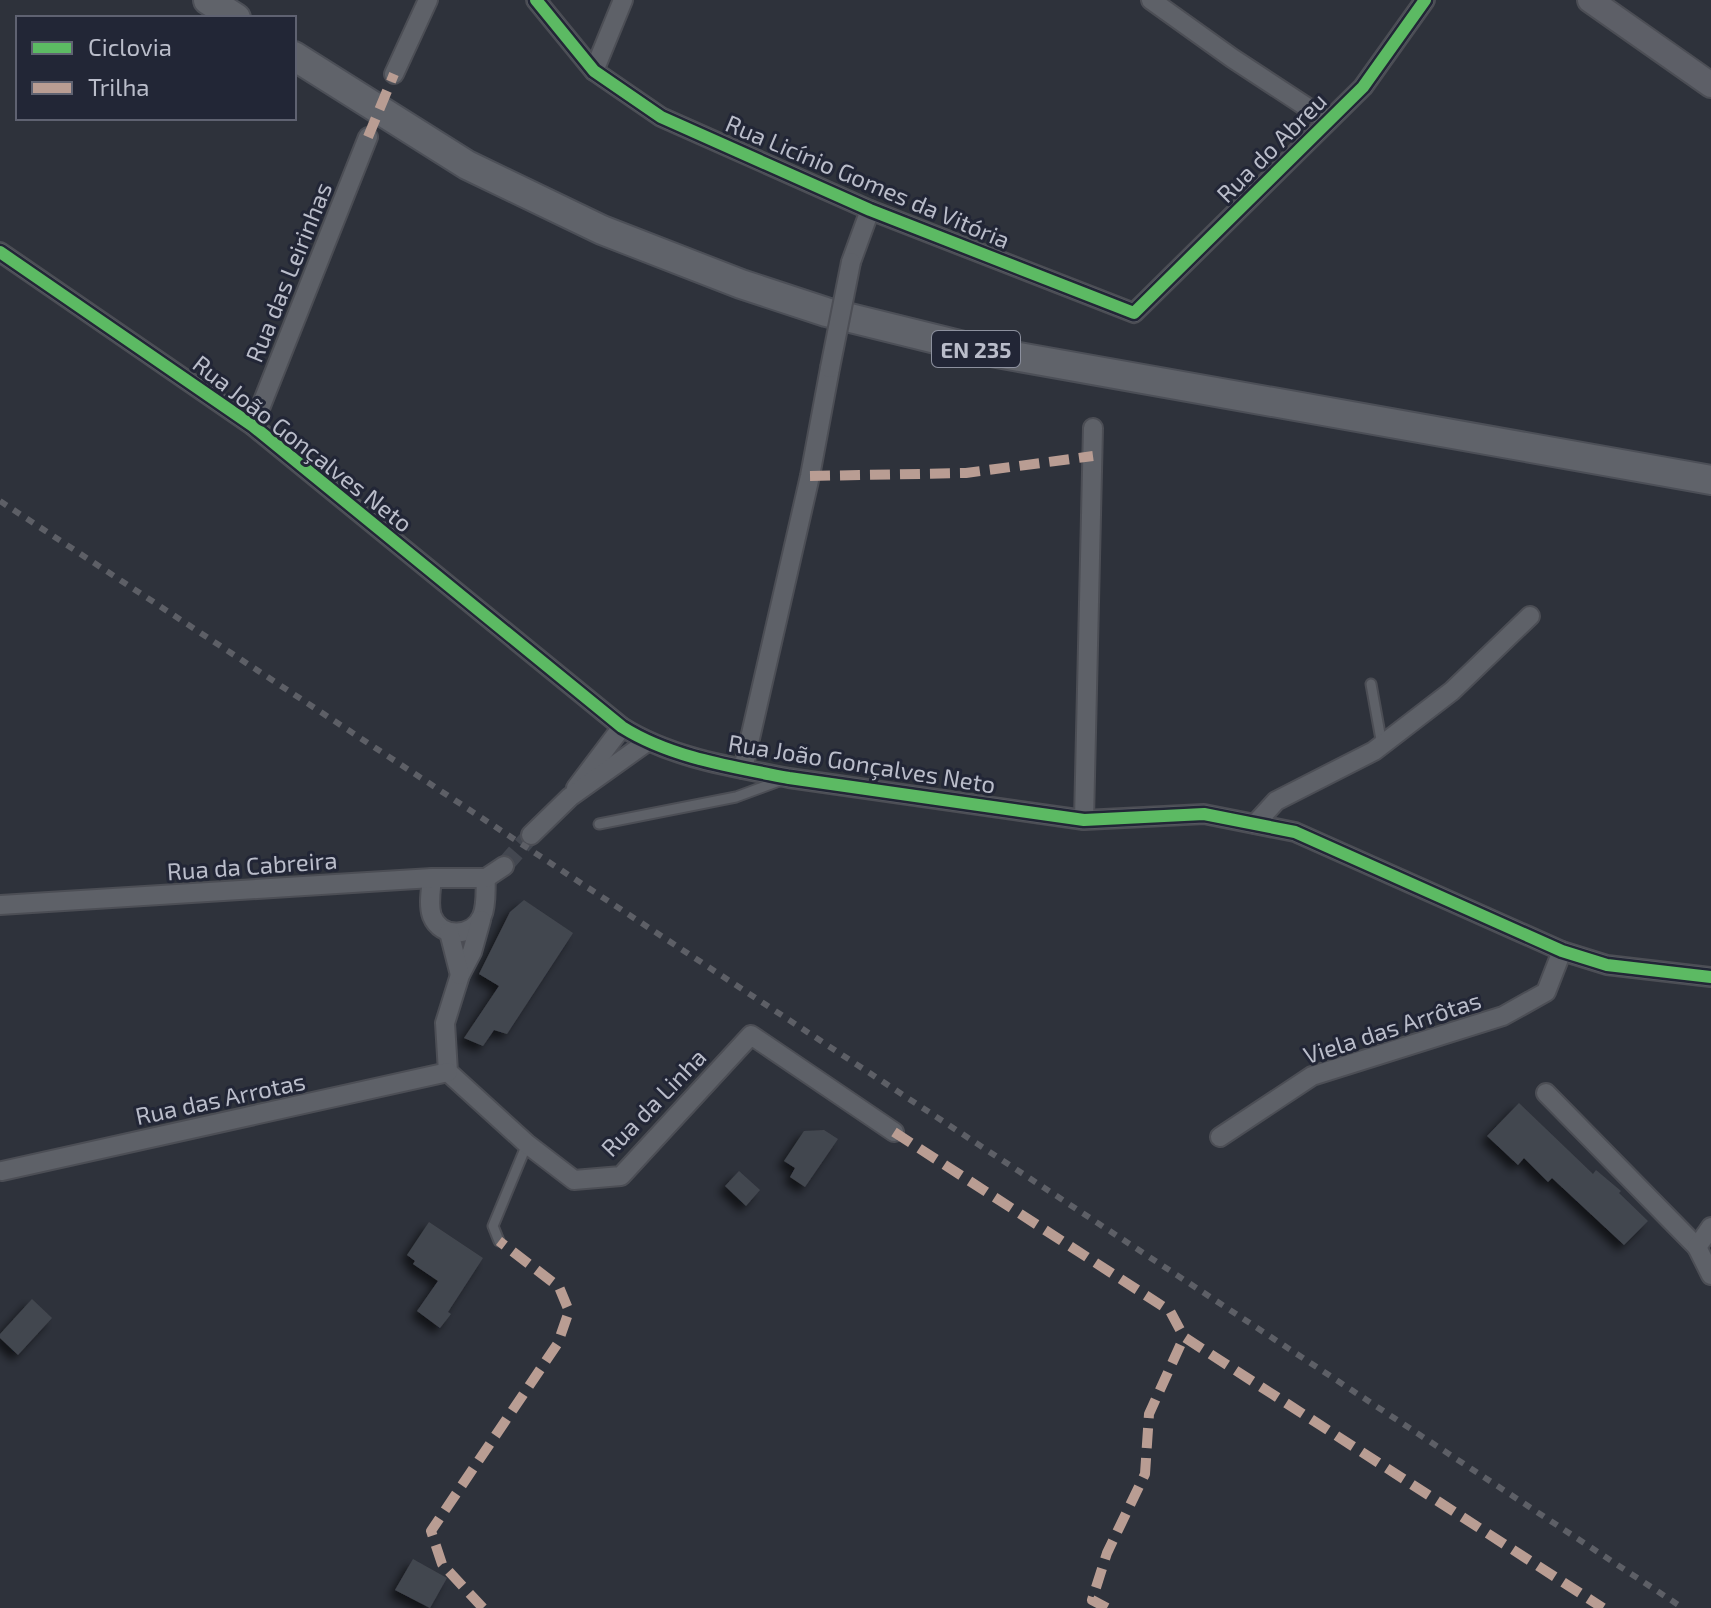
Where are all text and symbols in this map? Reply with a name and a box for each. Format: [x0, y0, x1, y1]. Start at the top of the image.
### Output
legend [16, 16, 296, 120]
text: Ciclovia [88, 32, 172, 61]
text: Trilha [88, 72, 150, 101]
street label: Rua do Abreu [1210, 86, 1332, 208]
street label: Rua Licínio Gomes da Vitória [722, 108, 1014, 254]
street label: Rua das Leirinhas [239, 178, 337, 366]
road number: EN 235 [932, 331, 1020, 367]
street label: Rua João Gonçalves Neto [187, 348, 418, 538]
street label: Rua João Gonçalves Neto [726, 728, 998, 799]
street label: Rua da Cabreira [166, 845, 338, 885]
street label: Viela das Arrôtas [1300, 985, 1484, 1069]
street label: Rua da Linha [594, 1042, 712, 1162]
street label: Rua das Arrotas [132, 1066, 308, 1130]

